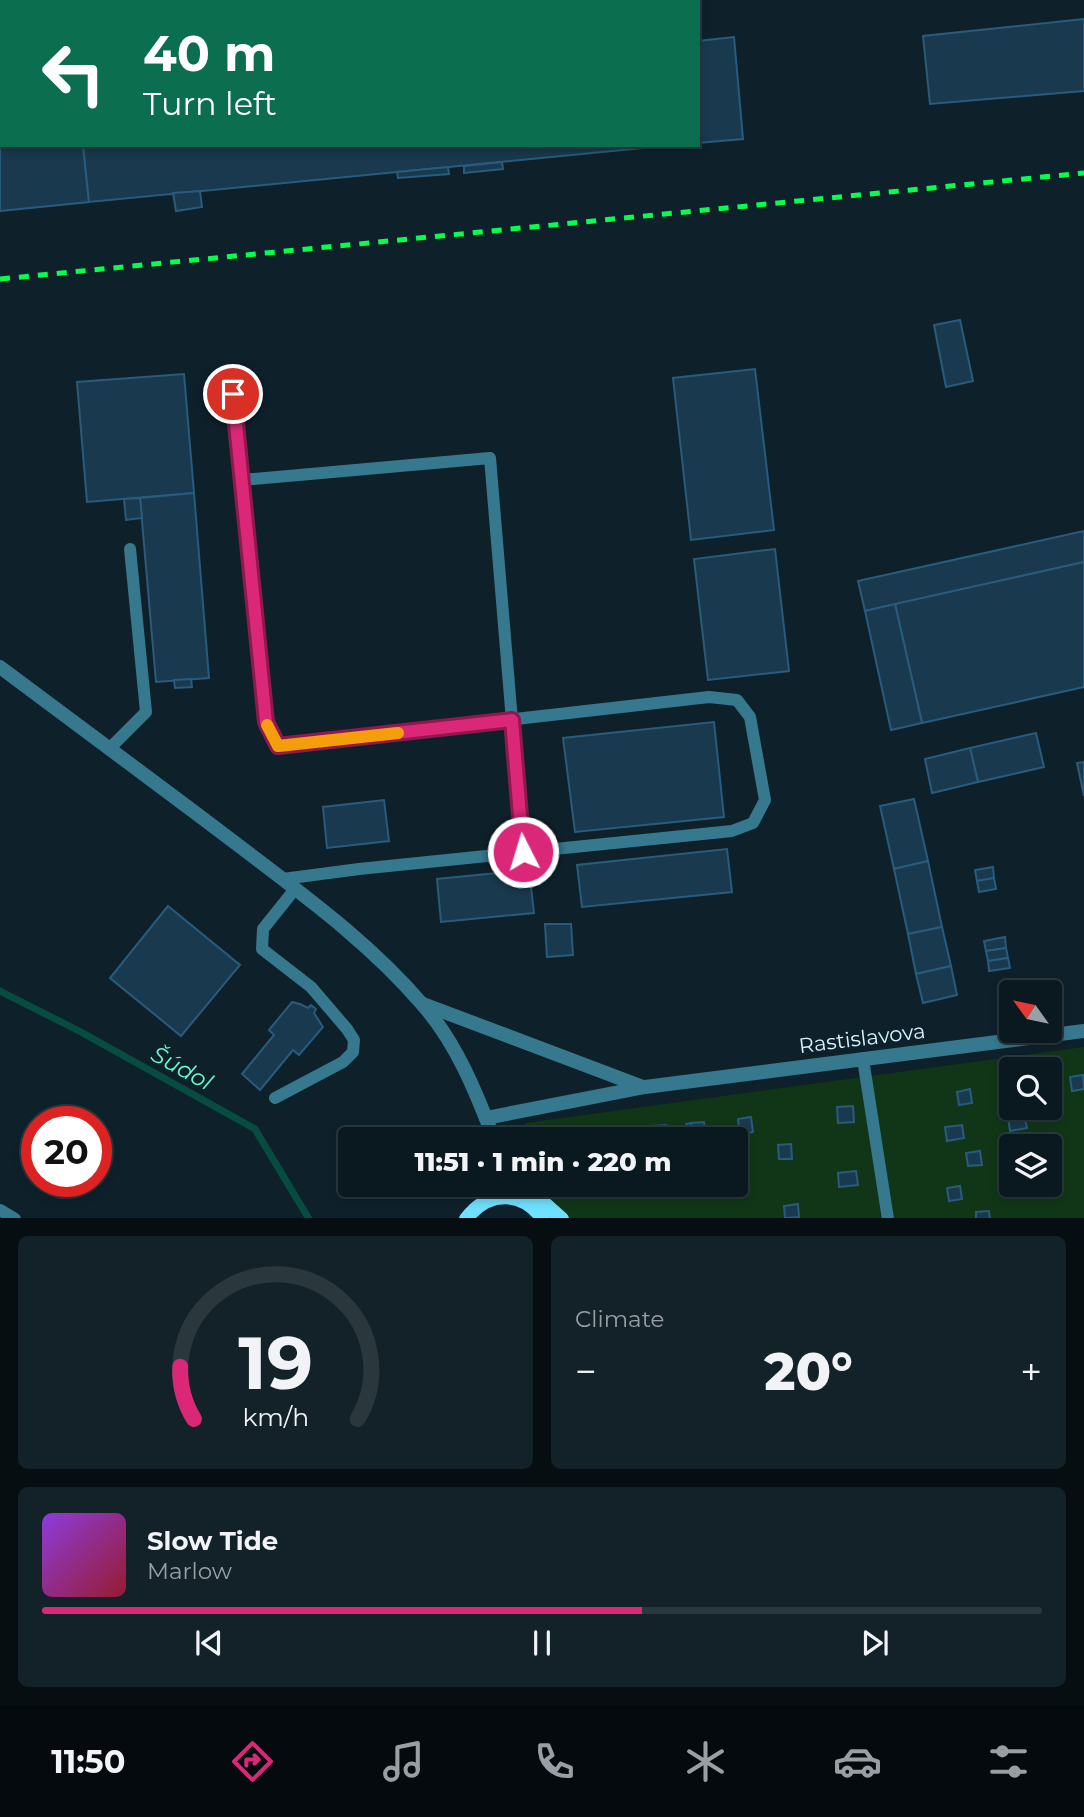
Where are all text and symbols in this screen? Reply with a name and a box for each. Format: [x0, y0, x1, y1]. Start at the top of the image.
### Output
text: 40 m [143, 24, 275, 83]
icon: left [28, 28, 119, 119]
text: Turn left [143, 84, 277, 123]
pin [203, 364, 263, 424]
icon: arrive [214, 375, 252, 413]
position arrow [486, 815, 560, 889]
north arrow [999, 980, 1062, 1043]
map controls [999, 980, 1062, 1197]
street label: Rastislavova [797, 1018, 927, 1058]
water label: Šúdol [146, 1040, 218, 1097]
button: search [999, 1057, 1062, 1120]
speed limit sign: 20 [21, 1106, 112, 1197]
button: layers [999, 1134, 1062, 1197]
text: 11:51 · 1 min · 220 m [415, 1146, 671, 1178]
text: Climate [575, 1305, 664, 1333]
text: 19 [238, 1319, 313, 1407]
text: 20° [764, 1340, 853, 1403]
text: − [575, 1348, 597, 1395]
text: + [1020, 1348, 1042, 1395]
text: km/h [242, 1401, 309, 1431]
text: Slow Tide [147, 1525, 278, 1557]
text: Marlow [147, 1557, 232, 1585]
icon: previous [190, 1624, 228, 1662]
icon: pause [523, 1624, 561, 1662]
icon: next [856, 1624, 894, 1662]
icon: directions [228, 1737, 277, 1786]
icon: music [379, 1737, 428, 1786]
icon: phone [530, 1737, 579, 1786]
icon: climate [681, 1737, 730, 1786]
icon: car [833, 1737, 882, 1786]
icon: filters [984, 1737, 1033, 1786]
text: 11:50 [51, 1742, 125, 1781]

